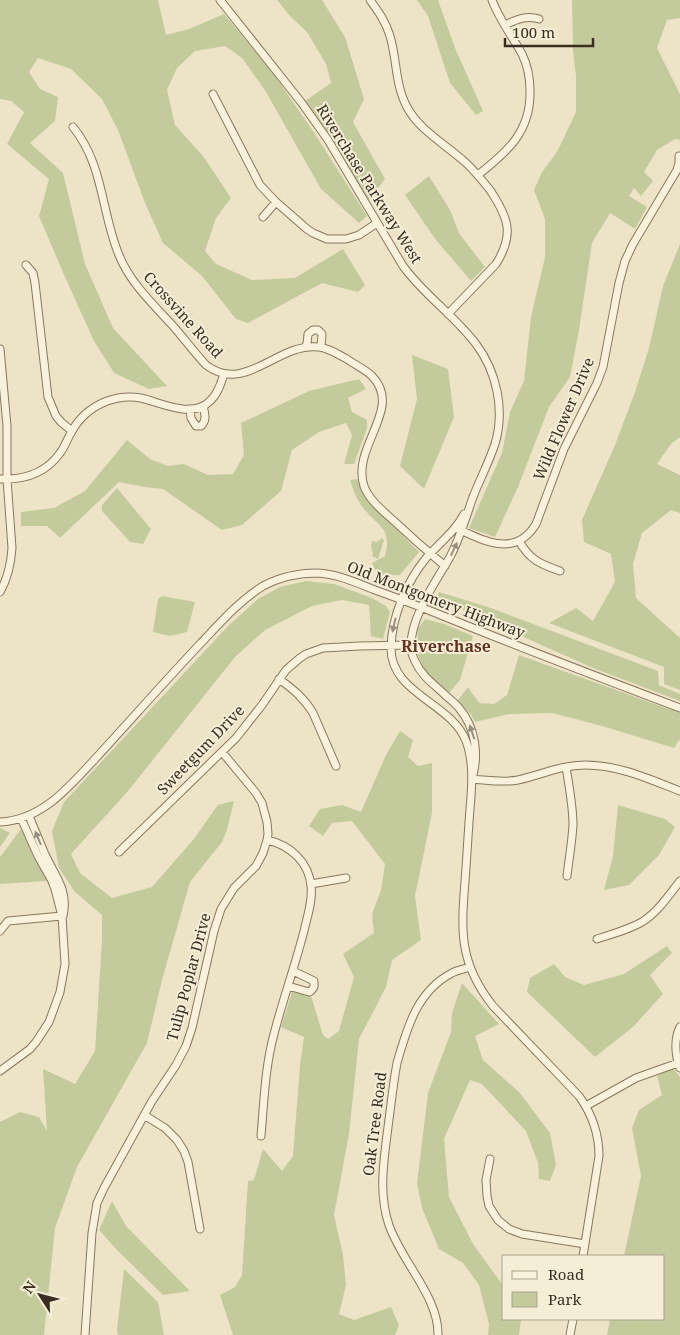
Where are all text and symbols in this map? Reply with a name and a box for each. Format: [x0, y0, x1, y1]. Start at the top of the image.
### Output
scale bar [505, 15, 592, 47]
text: 100 m [512, 22, 555, 42]
street label: Riverchase Parkway West [313, 100, 427, 267]
street label: Crossvine Road [140, 267, 228, 362]
street label: Wild Flower Drive [528, 354, 598, 483]
one-way arrow [450, 542, 458, 556]
street label: Old Montgomery Highway [345, 556, 529, 642]
one-way arrow [390, 618, 398, 633]
district label: Riverchase [401, 635, 491, 657]
street label: Sweetgum Drive [152, 700, 248, 798]
one-way arrow [468, 724, 475, 739]
one-way arrow [34, 831, 42, 845]
street label: Tulip Poplar Drive [161, 911, 215, 1043]
street label: Oak Tree Road [358, 1071, 390, 1177]
legend [502, 1255, 665, 1320]
text: Road [548, 1264, 584, 1284]
north arrow [15, 1270, 65, 1320]
text: N [18, 1277, 40, 1297]
text: Park [548, 1289, 582, 1309]

